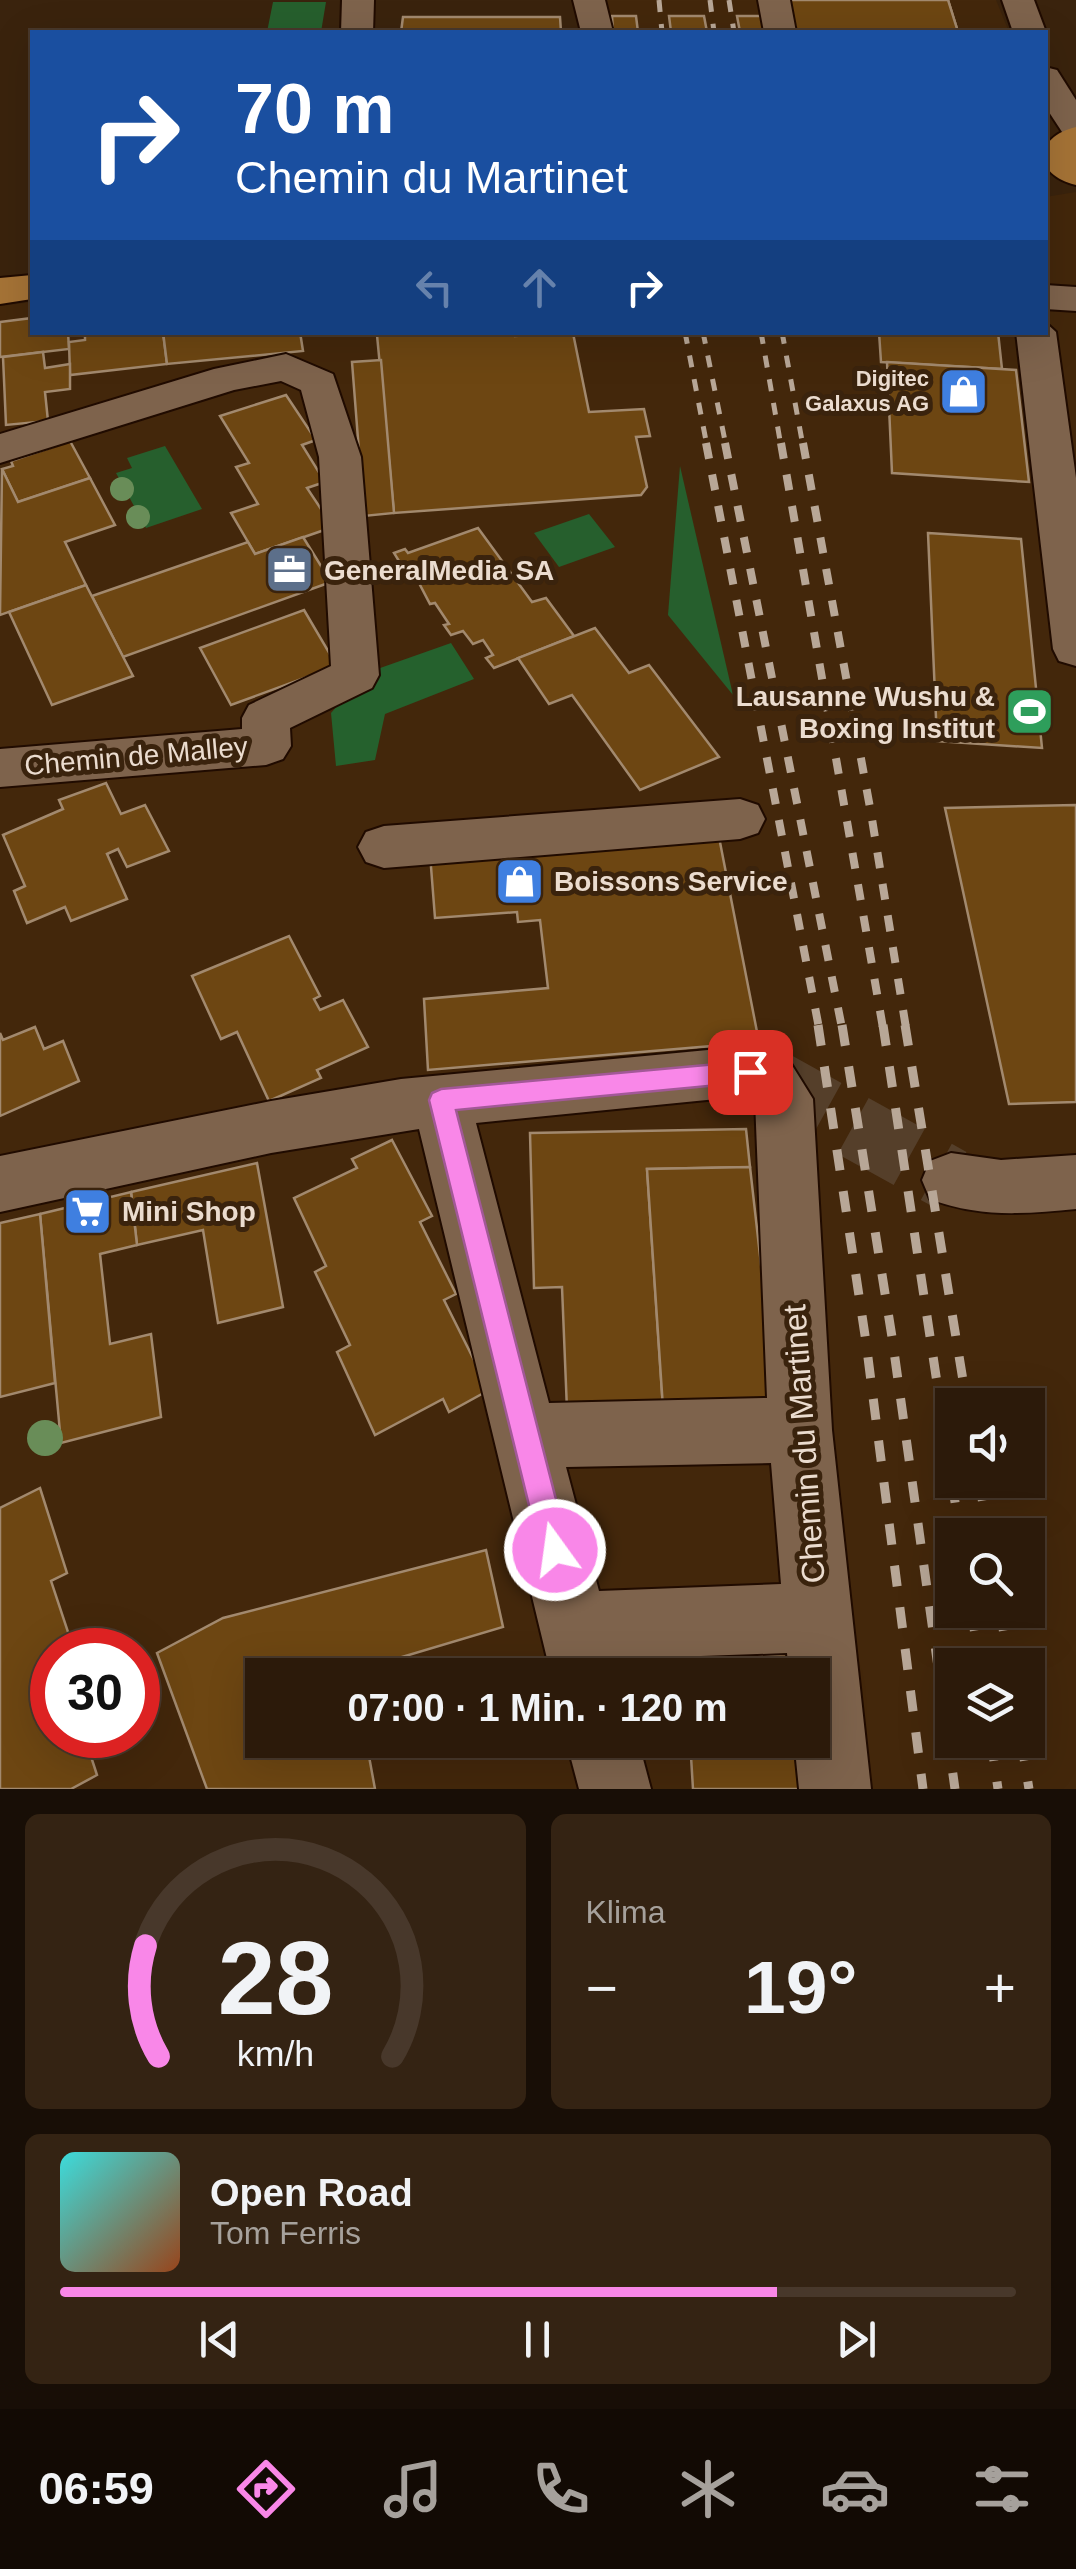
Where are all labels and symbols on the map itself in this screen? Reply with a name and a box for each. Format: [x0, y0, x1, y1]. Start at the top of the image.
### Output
shop icon: Digitec Galaxus AG [938, 365, 990, 417]
place label: Digitec Galaxus AG [805, 366, 929, 416]
office icon: GeneralMedia SA [263, 544, 315, 596]
place label: GeneralMedia SA [324, 555, 554, 586]
place label: Lausanne Wushu & Boxing Institut [736, 681, 995, 744]
sports icon: Lausanne Wushu & Boxing Institut [1004, 686, 1056, 738]
street label: Chemin de Malley [23, 731, 249, 781]
shop icon: Boissons Service [493, 855, 545, 907]
place label: Boissons Service [554, 866, 787, 897]
pin [708, 1030, 793, 1115]
supermarket icon: Mini Shop [61, 1185, 113, 1237]
place label: Mini Shop [122, 1196, 256, 1227]
street label: Chemin du Martinet [776, 1303, 832, 1585]
position arrow [503, 1498, 607, 1602]
speed limit sign: 30 [30, 1628, 160, 1758]

